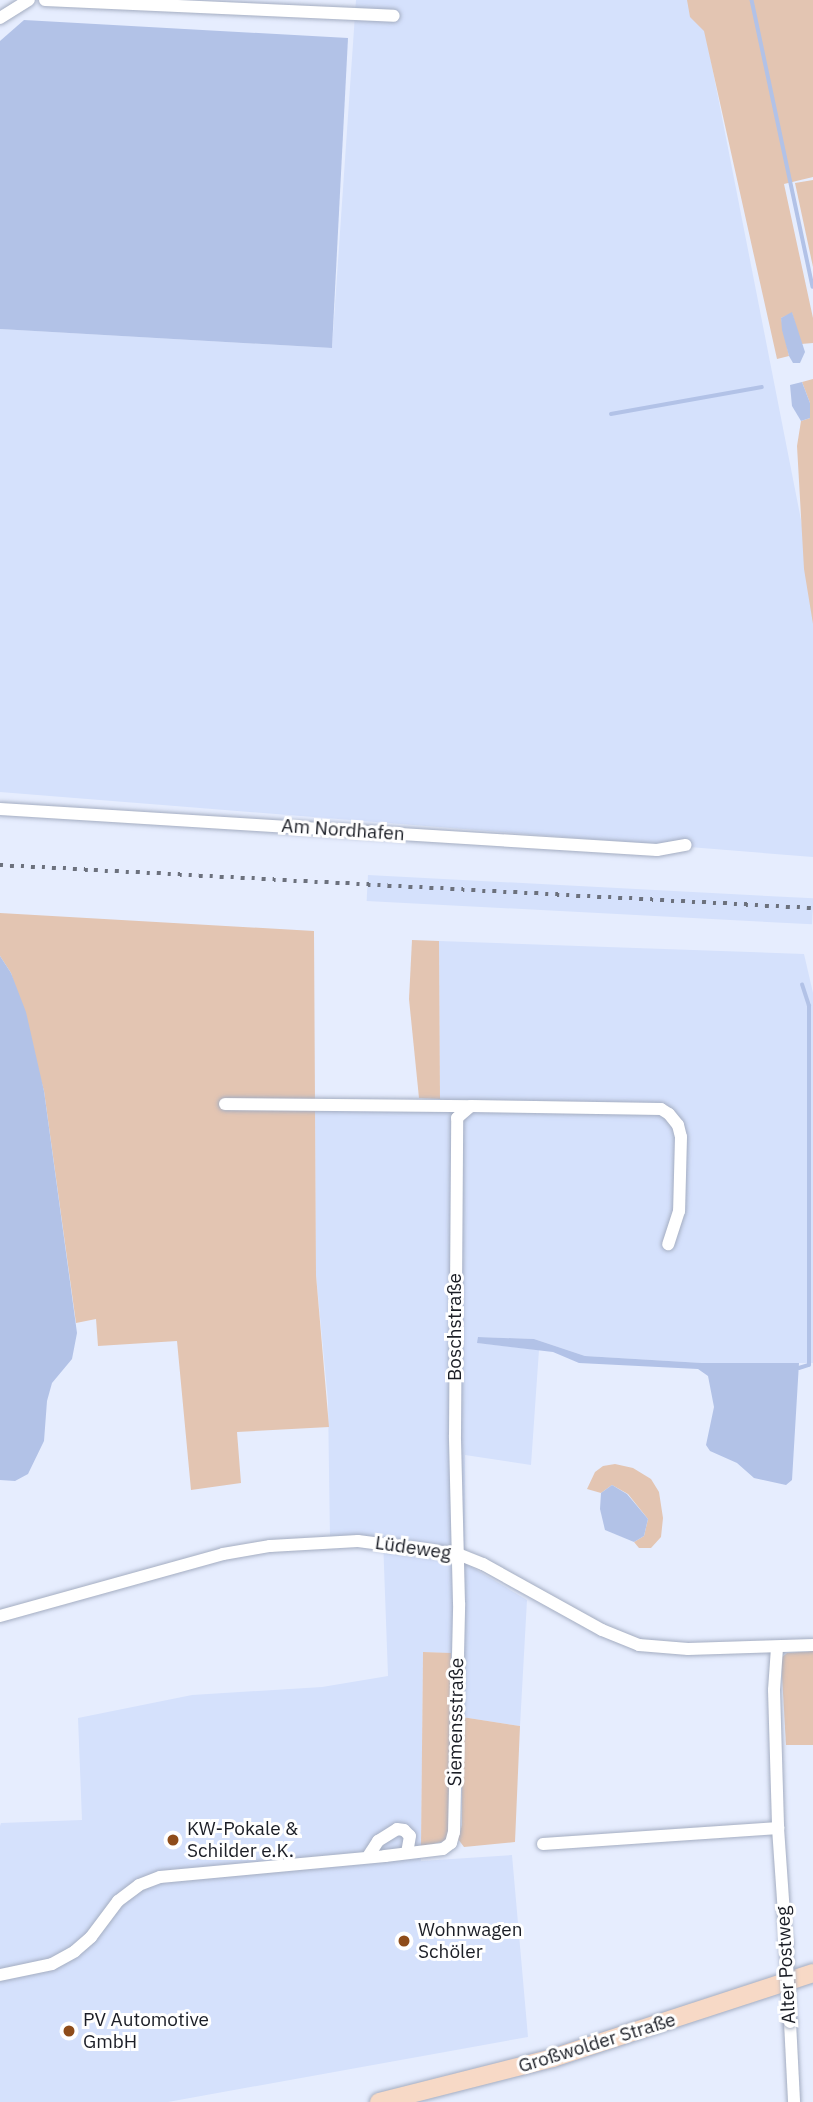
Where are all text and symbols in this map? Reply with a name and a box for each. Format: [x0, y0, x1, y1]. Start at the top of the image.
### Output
street label: Am Nordhafen [281, 814, 405, 846]
street label: Boschstraße [444, 1273, 466, 1381]
street label: Lüdeweg [374, 1531, 452, 1565]
street label: Siemensstraße [443, 1658, 469, 1786]
place label: KW-Pokale & Schilder e.K. [187, 1818, 298, 1862]
marker: KW-Pokale & Schilder e.K. [165, 1832, 181, 1848]
street label: Alter Postweg [772, 1905, 800, 2025]
place label: Wohnwagen Schöler [418, 1919, 522, 1963]
marker: Wohnwagen Schöler [396, 1933, 412, 1949]
street label: Großwolder Straße [516, 2008, 678, 2078]
place label: PV Automotive GmbH [83, 2009, 209, 2053]
marker: PV Automotive GmbH [61, 2023, 77, 2039]

